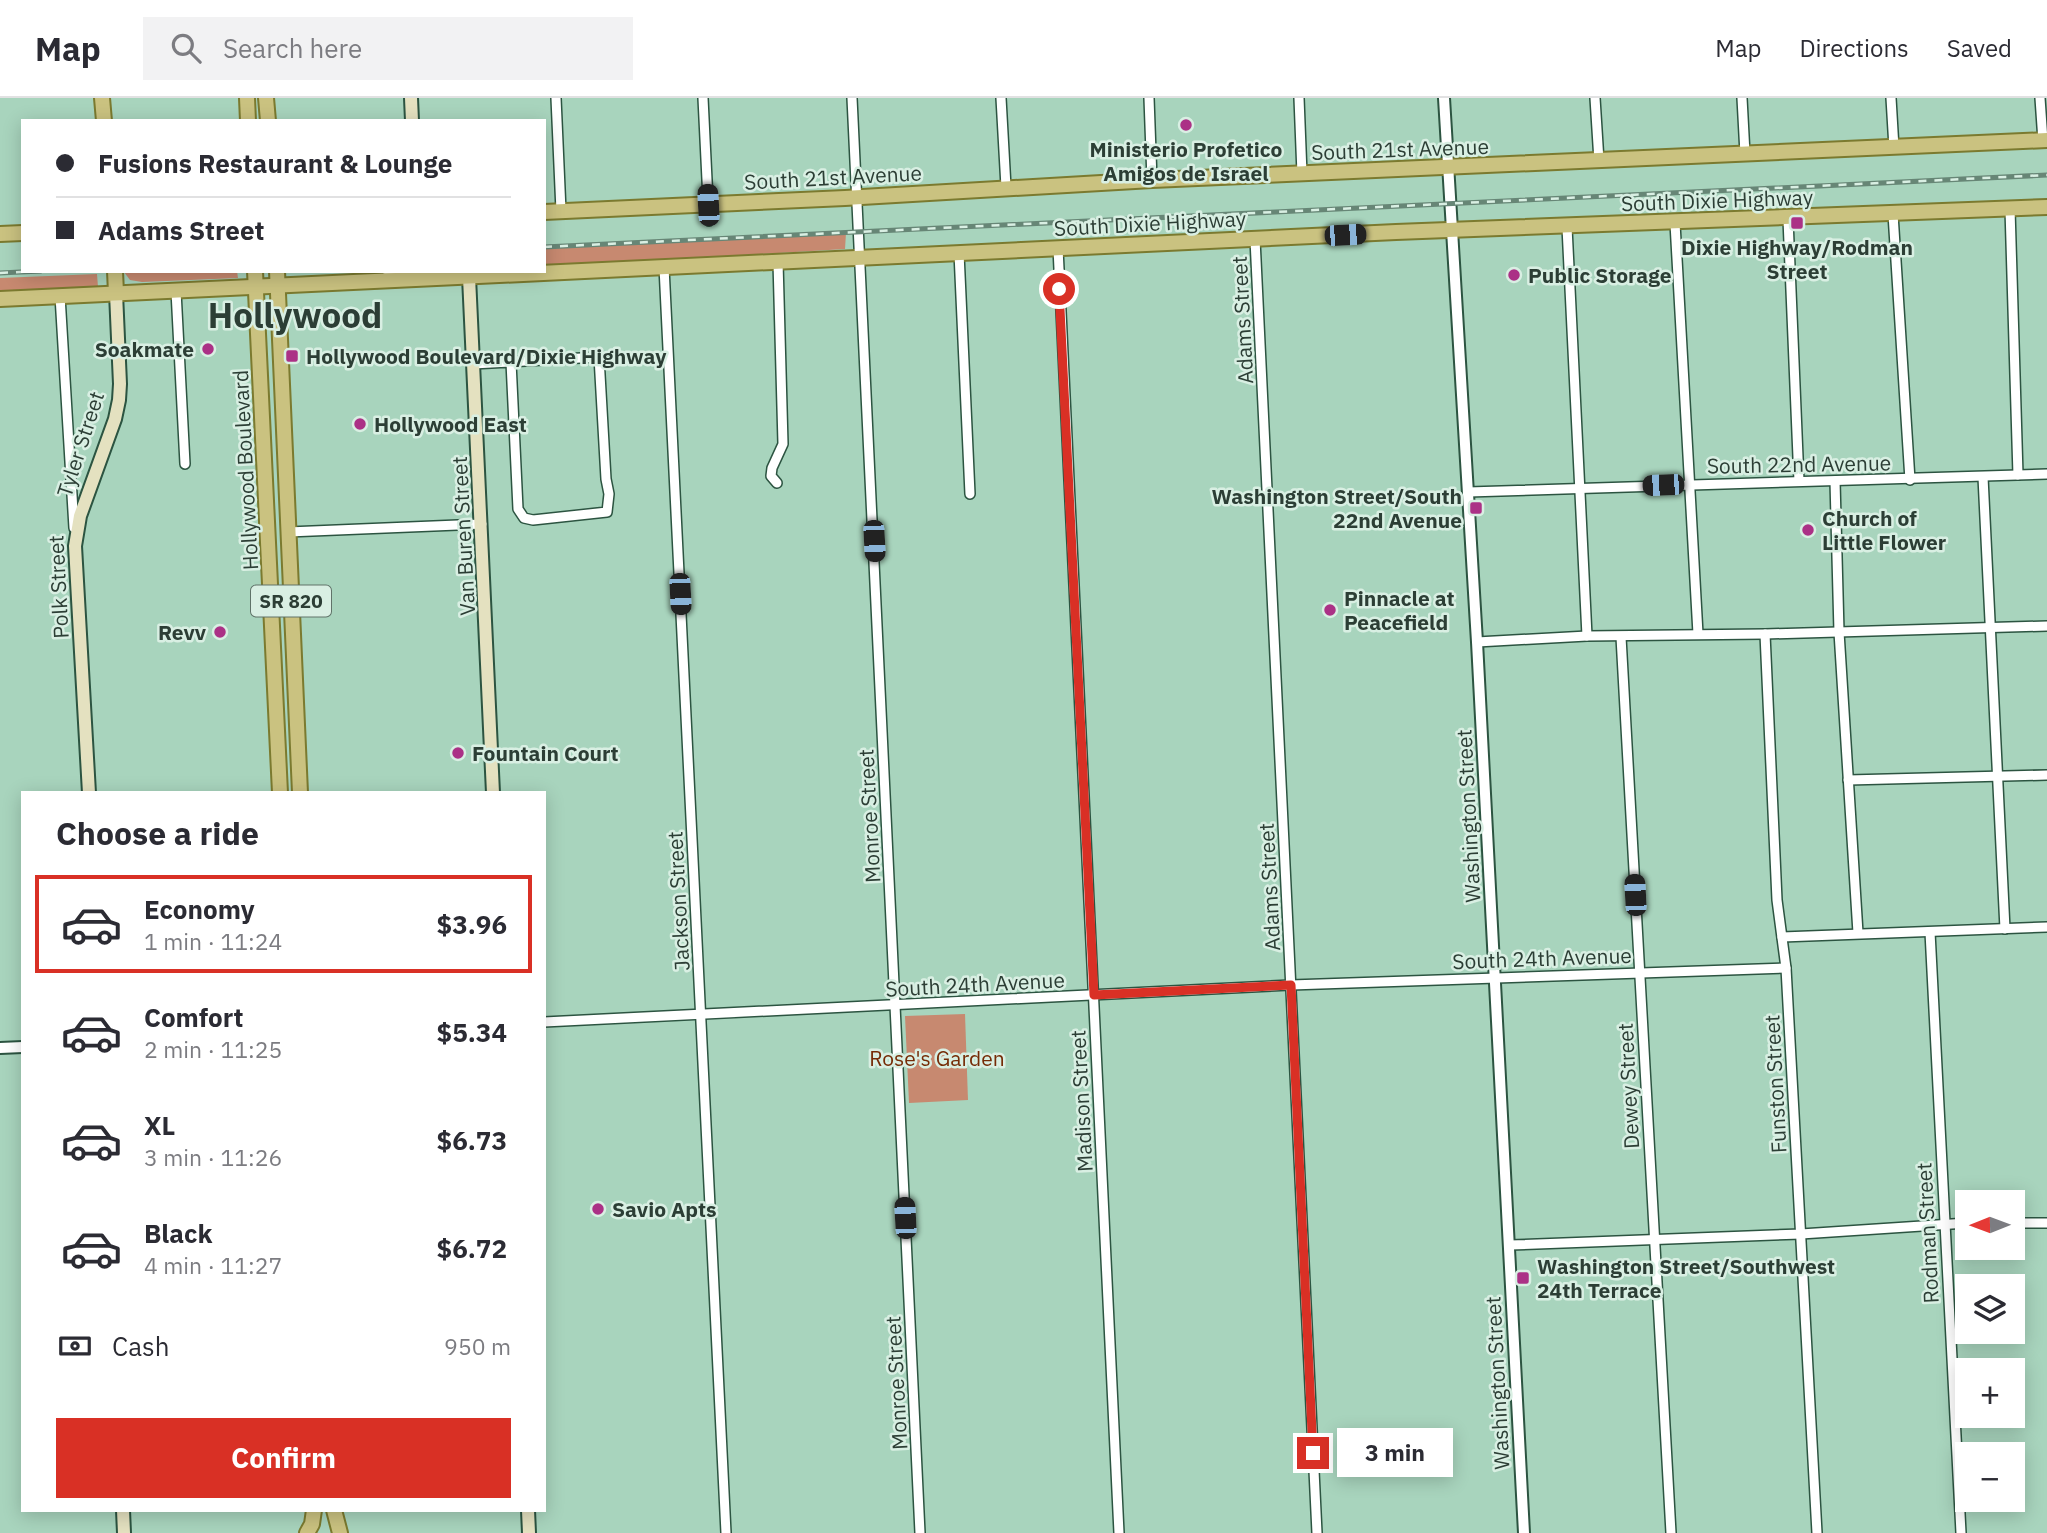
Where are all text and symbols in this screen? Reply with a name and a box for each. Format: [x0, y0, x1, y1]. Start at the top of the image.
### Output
search box [143, 17, 633, 80]
text: Map [35, 27, 101, 70]
icon: search [167, 29, 205, 67]
text: Search here [223, 31, 362, 65]
text: Map [1715, 32, 1761, 64]
text: Directions [1799, 32, 1909, 64]
text: Saved [1947, 32, 2012, 64]
marker: Ministerio Profetico Amigos de Israel [1178, 117, 1194, 133]
street label: South 21st Avenue [1311, 132, 1489, 166]
place label: Ministerio Profetico Amigos de Israel [1090, 135, 1283, 187]
text: Fusions Restaurant & Lounge [98, 146, 452, 180]
street label: South 21st Avenue [743, 158, 923, 196]
car [697, 183, 720, 227]
street label: South Dixie Highway [1620, 183, 1814, 217]
street label: South Dixie Highway [1053, 204, 1247, 242]
text: Adams Street [98, 213, 265, 247]
marker: Dixie Highway/Rodman Street [1789, 215, 1805, 231]
car [1324, 223, 1367, 247]
place label: Dixie Highway/Rodman Street [1681, 233, 1913, 285]
street label: Adams Street [1225, 255, 1259, 385]
place label: Public Storage [1528, 261, 1672, 289]
marker: Public Storage [1506, 267, 1522, 283]
route start [1043, 273, 1075, 305]
district label: Hollywood [208, 292, 382, 338]
place label: Soakmate [95, 335, 194, 363]
marker: Soakmate [200, 341, 216, 357]
place label: Hollywood Boulevard/Dixie Highway [306, 342, 667, 370]
marker: Hollywood Boulevard/Dixie Highway [284, 348, 300, 364]
street label: Hollywood Boulevard [226, 369, 264, 571]
street label: Tyler Street [50, 388, 110, 500]
place label: Hollywood East [374, 410, 527, 438]
marker: Hollywood East [352, 416, 368, 432]
street label: South 22nd Avenue [1707, 448, 1891, 480]
street label: Van Buren Street [445, 456, 481, 616]
car [1642, 474, 1685, 496]
place label: Washington Street/South 22nd Avenue [1211, 482, 1462, 534]
marker: Washington Street/South 22nd Avenue [1468, 500, 1484, 516]
place label: Church of Little Flower [1822, 504, 1947, 556]
car [863, 519, 886, 563]
marker: Church of Little Flower [1800, 522, 1816, 538]
street label: Polk Street [41, 535, 75, 639]
car [669, 572, 692, 616]
place label: Pinnacle at Peacefield [1344, 584, 1455, 636]
road number: SR 820 [251, 586, 331, 616]
marker: Pinnacle at Peacefield [1322, 602, 1338, 618]
place label: Revv [158, 618, 207, 646]
marker: Revv [212, 624, 228, 640]
street label: Washington Street [1449, 729, 1487, 903]
place label: Fountain Court [472, 739, 619, 767]
marker: Fountain Court [450, 745, 466, 761]
street label: Monroe Street [852, 748, 886, 884]
text: Choose a ride [56, 812, 259, 854]
street label: Adams Street [1252, 822, 1286, 952]
street label: Jackson Street [660, 830, 696, 972]
car [1624, 873, 1647, 917]
text: Economy [144, 892, 255, 926]
icon: car [60, 893, 123, 956]
text: $3.96 [437, 907, 507, 941]
text: 1 min · 11:24 [144, 926, 282, 956]
street label: South 24th Avenue [1452, 941, 1632, 975]
street label: South 24th Avenue [885, 965, 1065, 1003]
text: Comfort [144, 1000, 243, 1034]
icon: car [60, 1001, 123, 1064]
street label: Funston Street [1757, 1014, 1793, 1154]
text: $5.34 [437, 1015, 507, 1049]
street label: Dewey Street [1611, 1022, 1645, 1150]
street label: Madison Street [1063, 1029, 1099, 1173]
text: 2 min · 11:25 [144, 1034, 282, 1064]
park label: Rose's Garden [869, 1044, 1005, 1072]
text: XL [144, 1108, 175, 1142]
icon: car [60, 1109, 123, 1172]
text: $6.73 [437, 1123, 507, 1157]
text: 3 min · 11:26 [144, 1142, 282, 1172]
street label: Rodman Street [1909, 1162, 1945, 1304]
north arrow [1955, 1190, 2025, 1260]
map controls [1955, 1190, 2025, 1512]
place label: Savio Apts [612, 1195, 717, 1223]
car [894, 1196, 917, 1240]
marker: Savio Apts [590, 1201, 606, 1217]
text: Black [144, 1216, 212, 1250]
icon: car [60, 1217, 123, 1280]
text: $6.72 [437, 1231, 507, 1265]
text: 4 min · 11:27 [144, 1250, 282, 1280]
place label: Washington Street/Southwest 24th Terrace [1537, 1252, 1835, 1304]
marker: Washington Street/Southwest 24th Terrace [1515, 1270, 1531, 1286]
button: layers [1955, 1274, 2025, 1344]
street label: Washington Street [1478, 1296, 1516, 1470]
street label: Monroe Street [879, 1315, 913, 1451]
icon: cash [56, 1327, 94, 1365]
text: Cash [112, 1329, 169, 1363]
text: 950 m [444, 1331, 511, 1361]
button: + [1955, 1358, 2025, 1428]
button: Confirm [56, 1418, 511, 1498]
callout: 3 min [1338, 1428, 1453, 1478]
route end [1297, 1437, 1329, 1469]
text: 3 min [1365, 1437, 1425, 1467]
button: − [1955, 1442, 2025, 1512]

